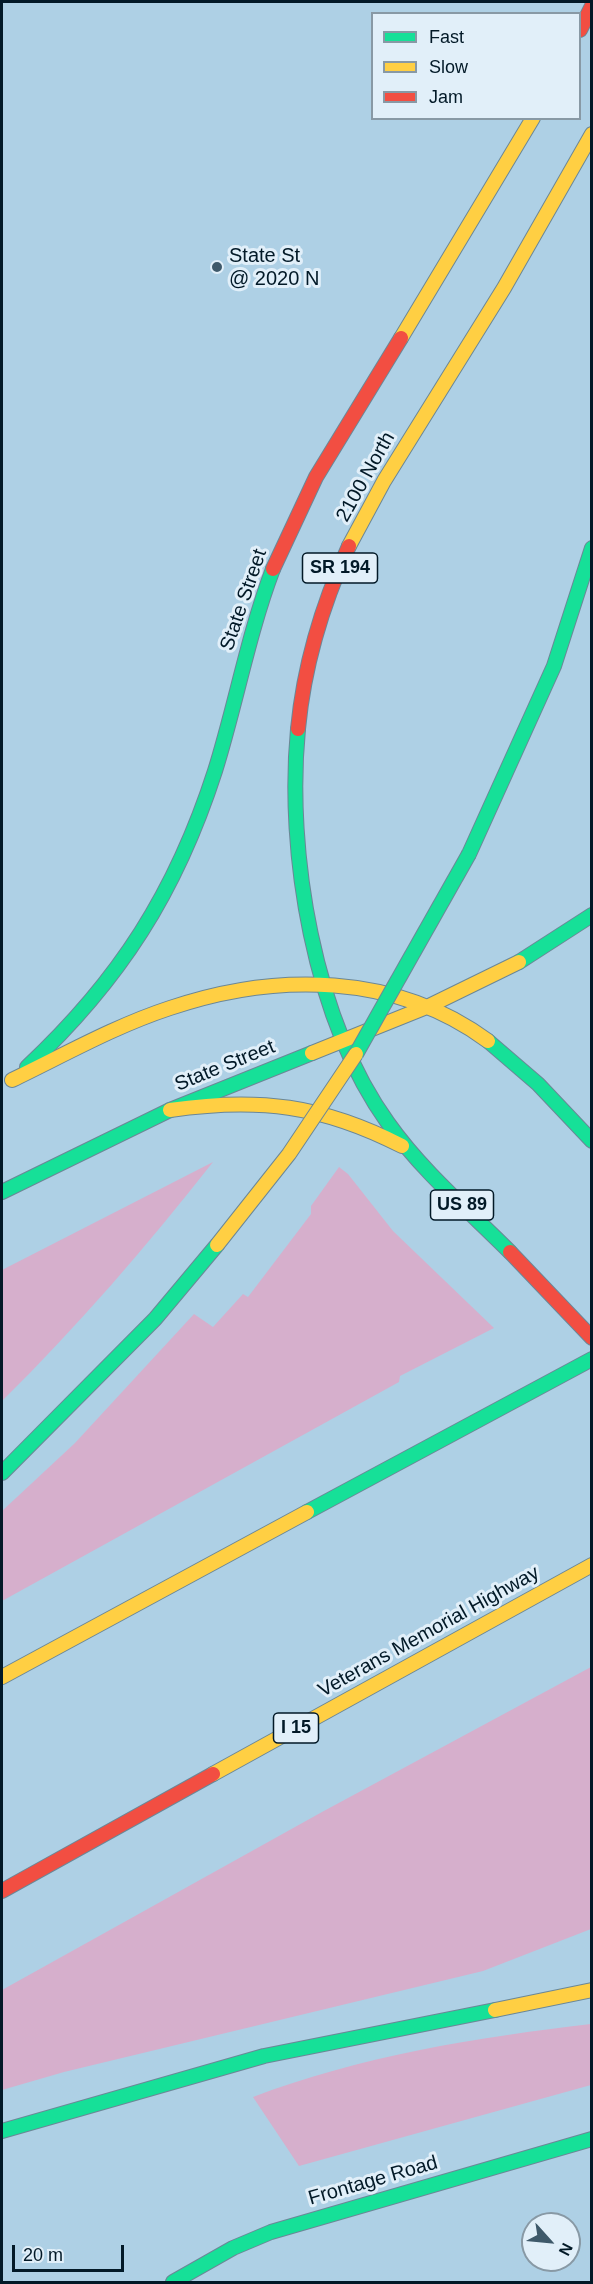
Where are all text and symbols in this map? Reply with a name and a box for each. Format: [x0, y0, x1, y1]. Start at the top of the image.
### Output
legend [371, 12, 581, 120]
text: Fast [429, 27, 464, 47]
text: Slow [429, 57, 468, 77]
text: Jam [429, 87, 463, 107]
place label: State St @ 2020 N [229, 244, 319, 291]
marker: State St @ 2020 N [210, 260, 224, 274]
street label: 2100 North [332, 428, 400, 526]
street label: State Street [215, 546, 273, 654]
road number: SR 194 [302, 553, 378, 583]
street label: State Street [172, 1035, 278, 1097]
road number: US 89 [430, 1190, 494, 1220]
street label: Veterans Memorial Highway [314, 1561, 544, 1703]
road number: I 15 [274, 1713, 318, 1743]
street label: Frontage Road [306, 2151, 440, 2211]
north arrow [521, 2212, 581, 2272]
scale bar [15, 2233, 128, 2271]
text: N [556, 2240, 576, 2259]
text: 20 m [23, 2245, 63, 2265]

